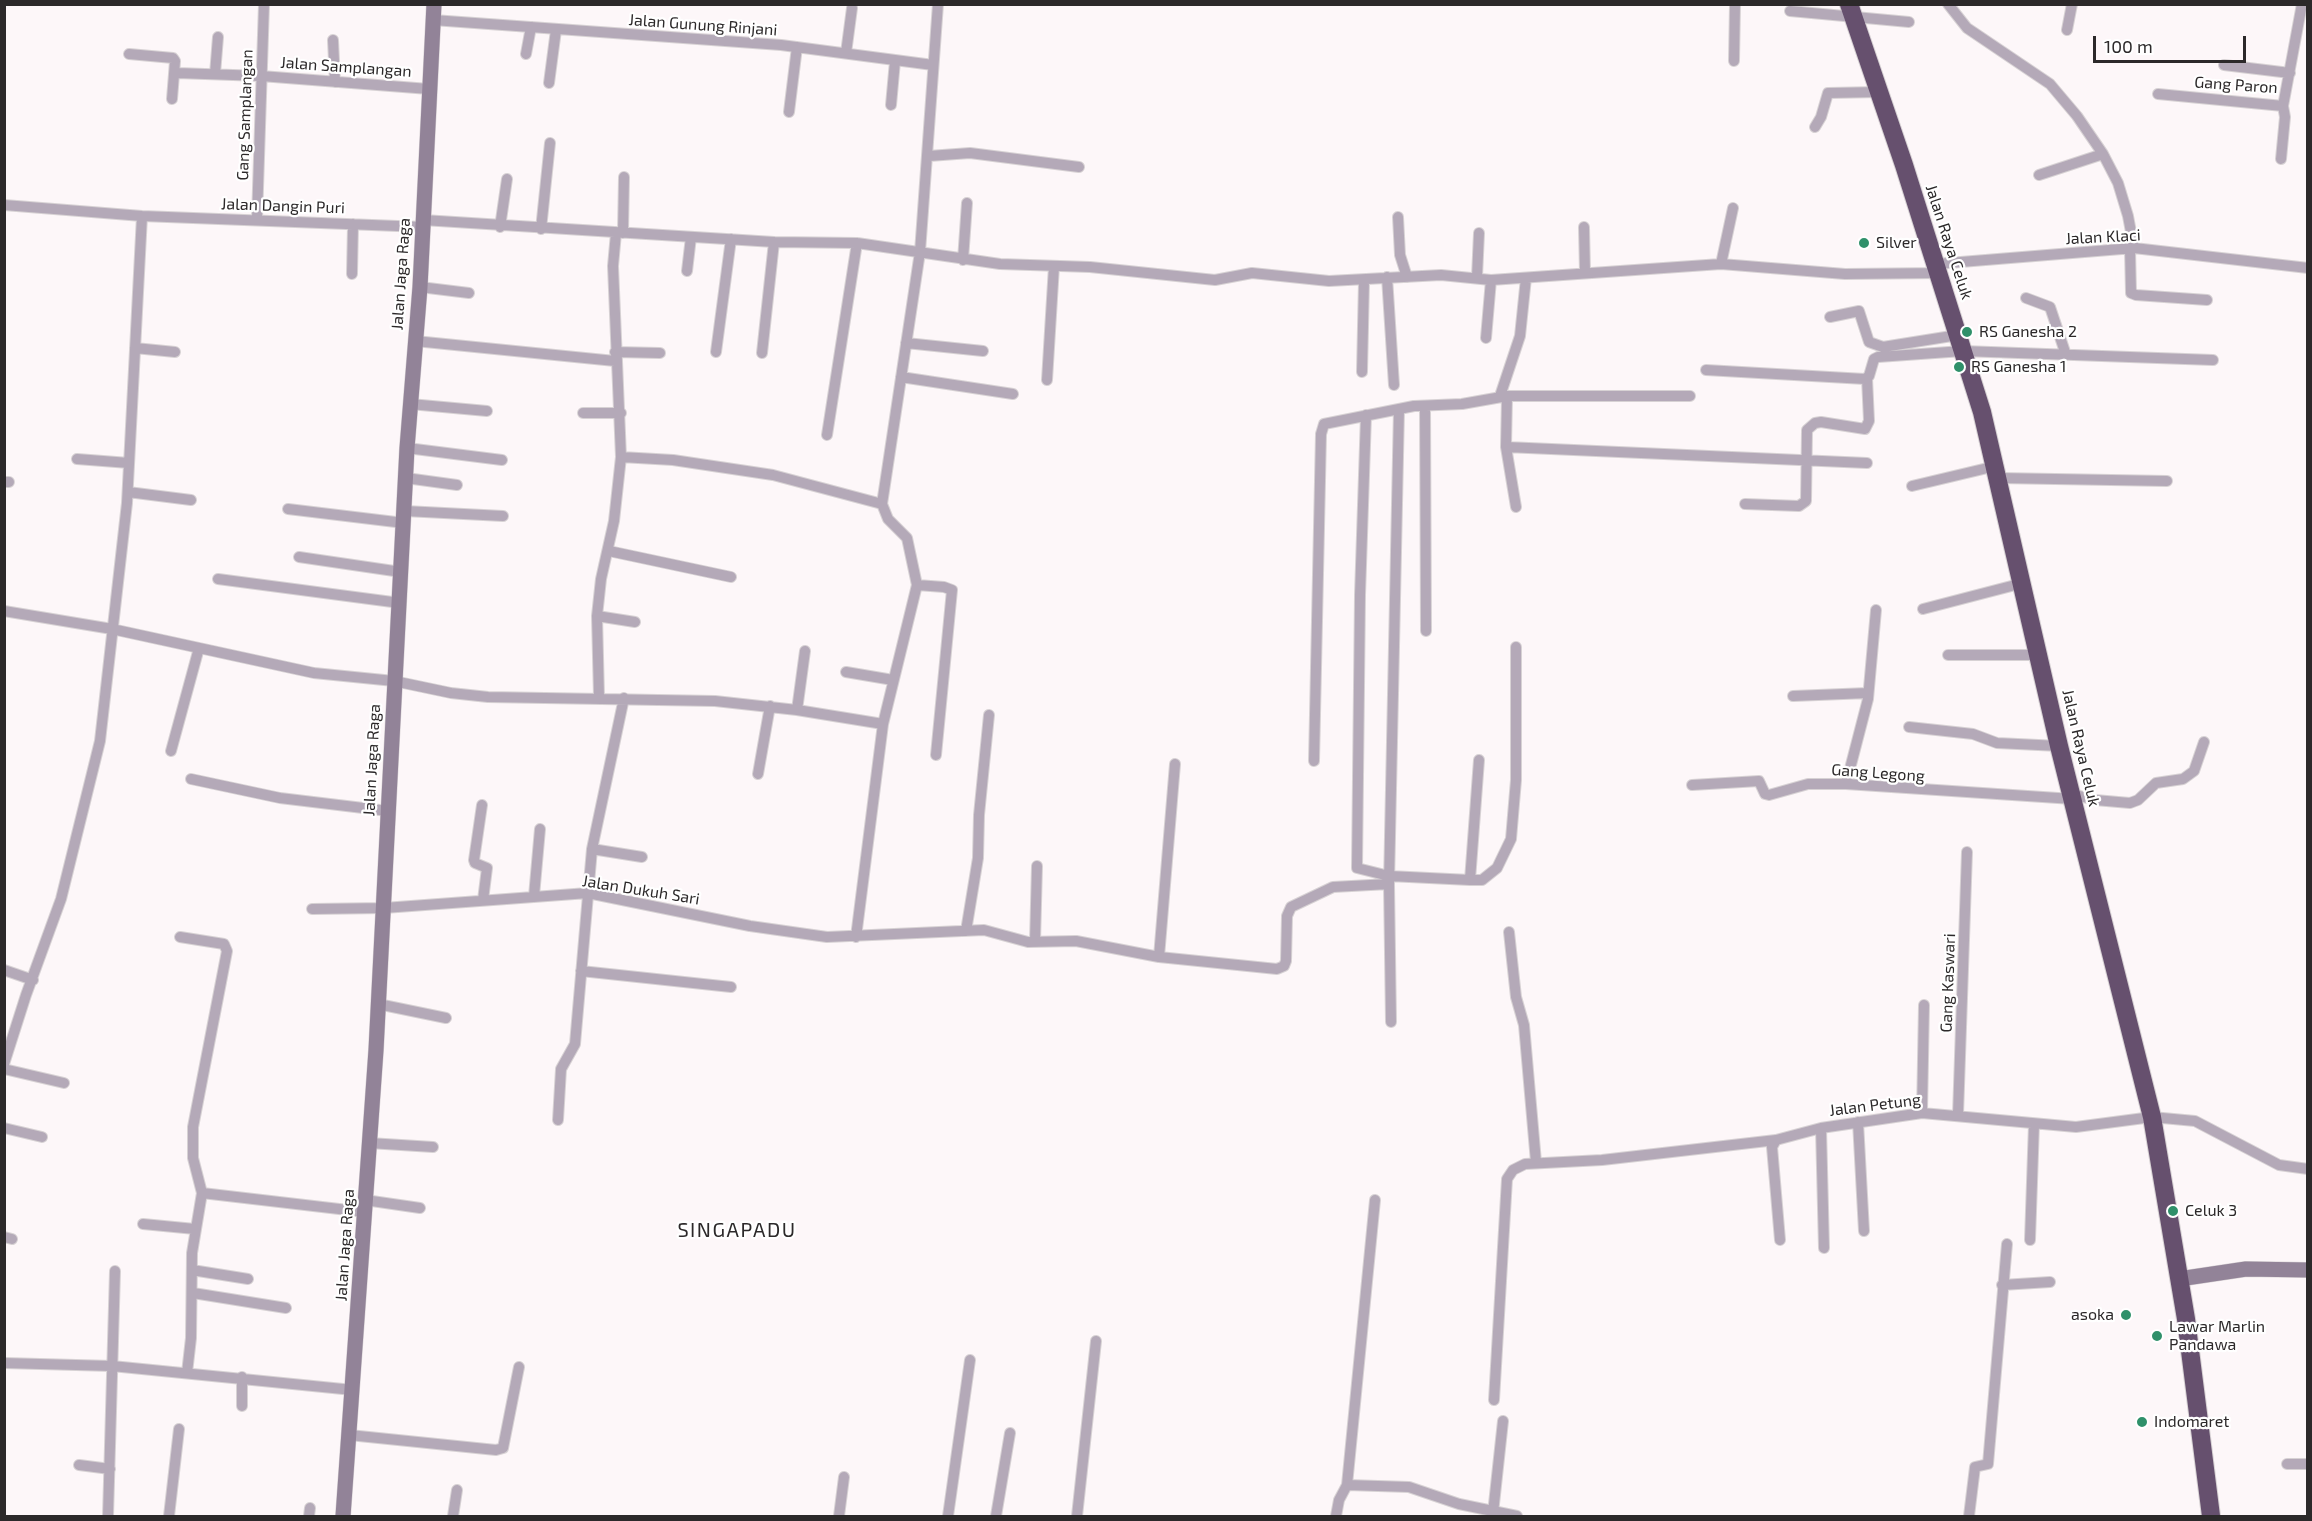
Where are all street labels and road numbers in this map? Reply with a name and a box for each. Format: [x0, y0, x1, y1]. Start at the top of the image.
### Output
street label: Jalan Gunung Rinjani [628, 10, 778, 40]
street label: Gang Samplangan [233, 49, 257, 181]
street label: Jalan Samplangan [280, 53, 412, 81]
street label: Gang Paron [2194, 73, 2278, 97]
street label: Jalan Raya Celuk [1921, 182, 1977, 302]
street label: Jalan Dangin Puri [221, 194, 345, 218]
street label: Jalan Jaga Raga [388, 217, 414, 331]
street label: Jalan Klaci [2065, 225, 2141, 249]
street label: Jalan Raya Celuk [2058, 687, 2104, 809]
street label: Jalan Jaga Raga [359, 703, 385, 817]
street label: Gang Legong [1831, 760, 1925, 786]
street label: Jalan Dukuh Sari [581, 871, 701, 909]
street label: Gang Kaswari [1937, 933, 1959, 1033]
street label: Jalan Petung [1828, 1090, 1922, 1120]
street label: Jalan Jaga Raga [332, 1188, 358, 1302]

